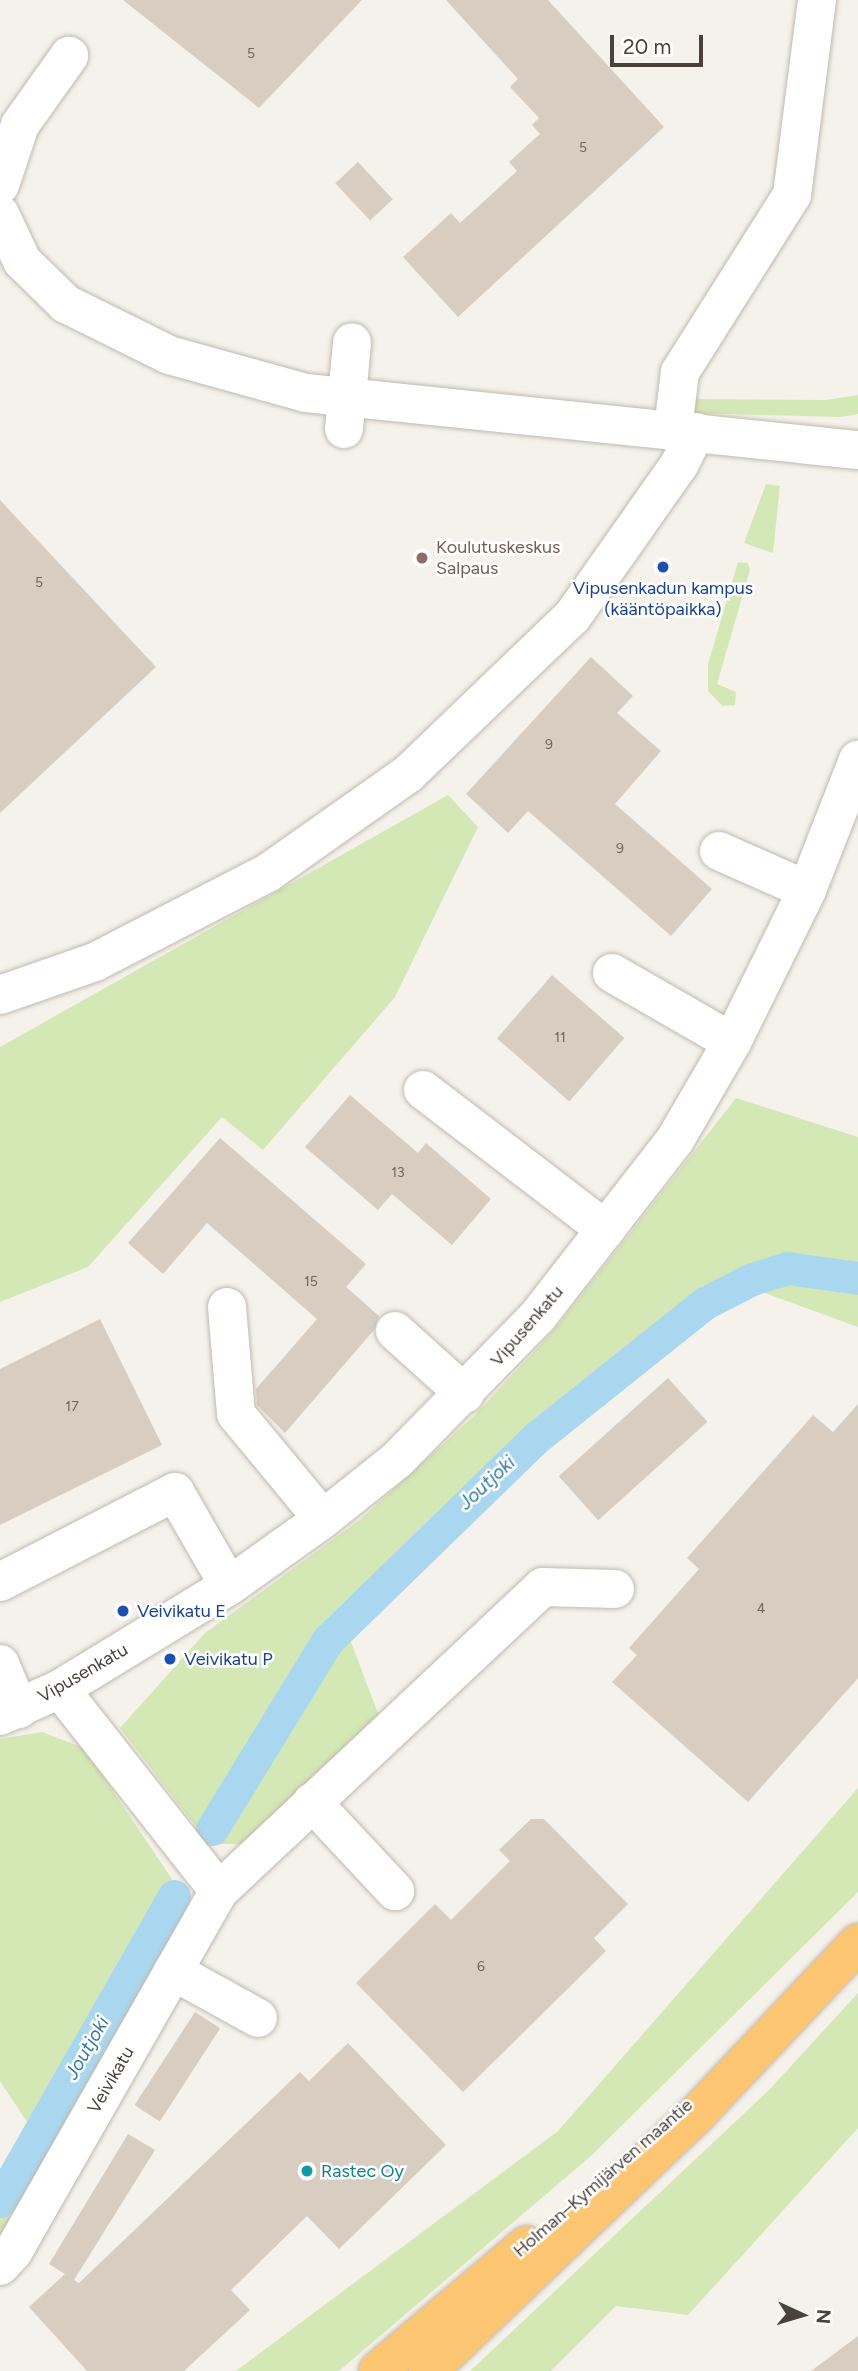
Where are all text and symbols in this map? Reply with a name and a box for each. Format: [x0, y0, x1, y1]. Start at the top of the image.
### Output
scale bar [613, 21, 706, 65]
text: 20 m [623, 34, 671, 59]
house number: 5 [247, 46, 255, 62]
house number: 5 [579, 140, 587, 156]
place label: Koulutuskeskus Salpaus [436, 537, 560, 580]
marker: Koulutuskeskus Salpaus [414, 550, 430, 566]
marker: Vipusenkadun kampus (kääntöpaikka) [655, 559, 671, 575]
house number: 5 [35, 575, 43, 591]
place label: Vipusenkadun kampus (kääntöpaikka) [573, 578, 753, 620]
house number: 9 [545, 737, 553, 753]
house number: 9 [616, 841, 624, 857]
house number: 11 [554, 1030, 566, 1046]
house number: 13 [391, 1165, 405, 1181]
house number: 15 [304, 1274, 318, 1290]
street label: Vipusenkatu [486, 1281, 568, 1371]
house number: 17 [65, 1399, 79, 1415]
water label: Joutjoki [454, 1451, 520, 1515]
place label: Veivikatu E [137, 1600, 226, 1622]
house number: 4 [757, 1601, 765, 1617]
marker: Veivikatu E [115, 1603, 131, 1619]
street label: Vipusenkatu [34, 1639, 132, 1707]
place label: Veivikatu P [184, 1648, 273, 1670]
marker: Veivikatu P [162, 1651, 178, 1667]
house number: 6 [477, 1959, 485, 1975]
water label: Joutjoki [60, 2013, 114, 2083]
street label: Veivikatu [83, 2043, 139, 2117]
street label: Holman–Kymijärven maantie [509, 2094, 697, 2262]
place label: Rastec Oy [321, 2160, 404, 2182]
marker: Rastec Oy [299, 2163, 315, 2179]
north arrow [767, 2280, 837, 2350]
text: N [811, 2308, 835, 2325]

